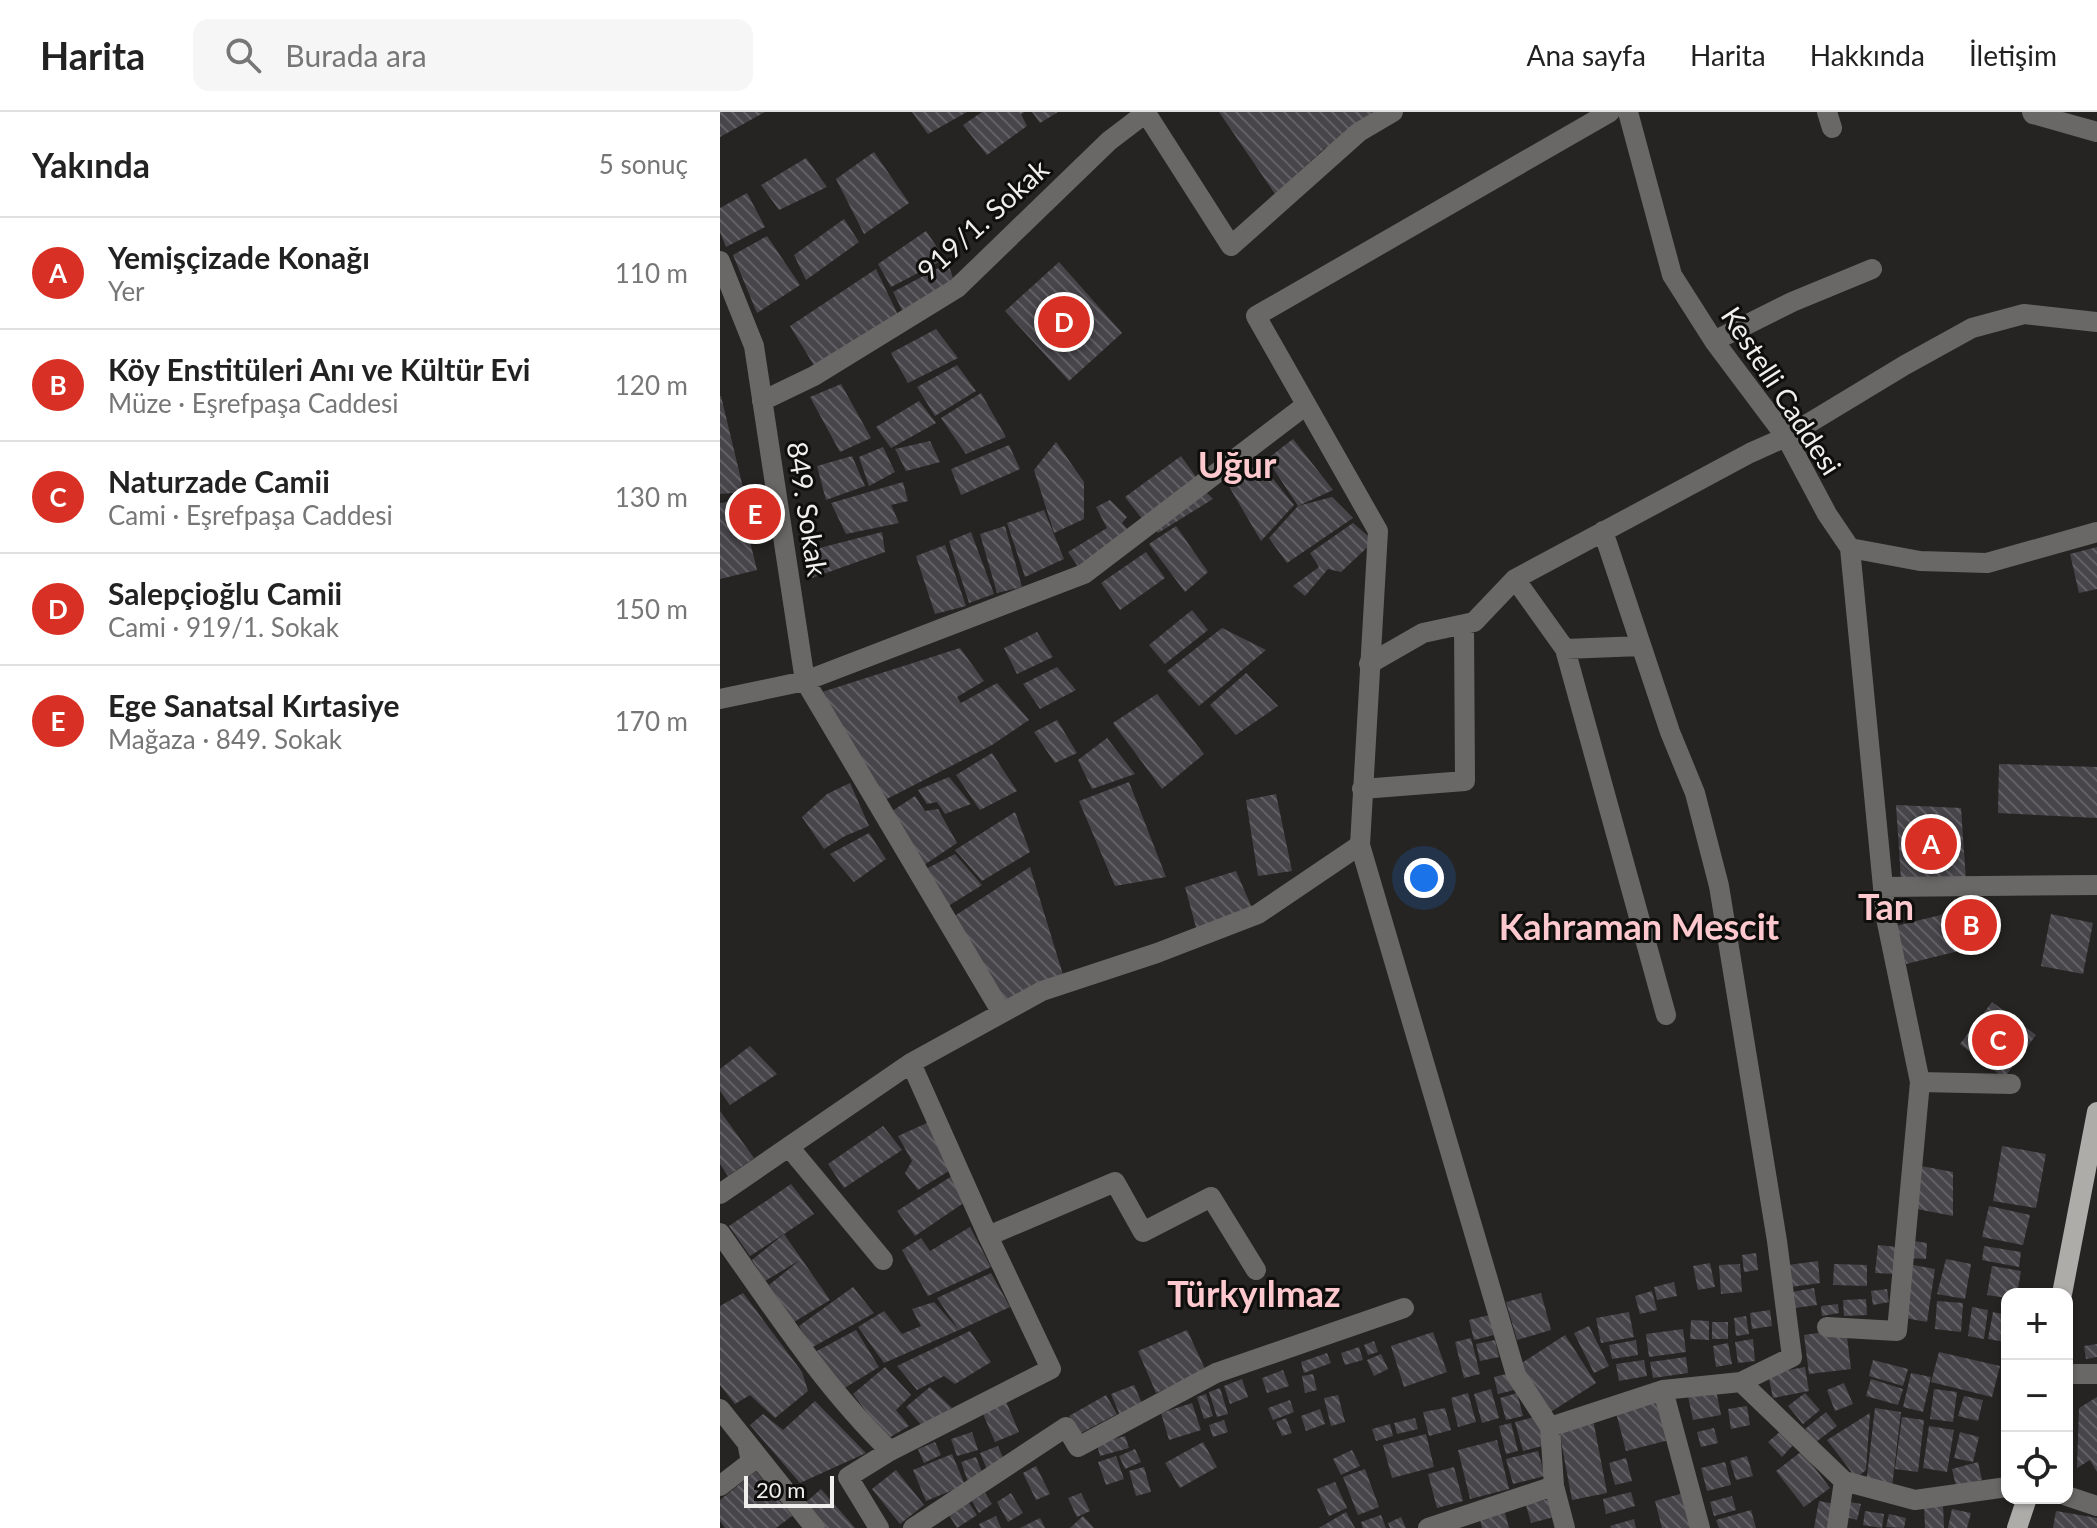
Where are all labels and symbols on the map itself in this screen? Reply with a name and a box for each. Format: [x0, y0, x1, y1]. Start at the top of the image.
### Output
street label: 919/1. Sokak [910, 151, 1055, 287]
pin: D [1038, 292, 1090, 352]
street label: Kestelli Caddesi [1715, 300, 1849, 481]
street label: 849. Sokak [781, 439, 836, 579]
district label: Uğur [1198, 442, 1277, 486]
pin: E [729, 484, 781, 544]
pin: A [1905, 814, 1957, 874]
your location [1404, 858, 1444, 898]
district label: Tan [1858, 884, 1914, 928]
pin: B [1945, 895, 1997, 955]
district label: Kahraman Mescit [1499, 904, 1780, 948]
pin: C [1972, 1010, 2024, 1070]
district label: Türkyılmaz [1167, 1271, 1341, 1315]
scale bar [744, 1472, 834, 1508]

